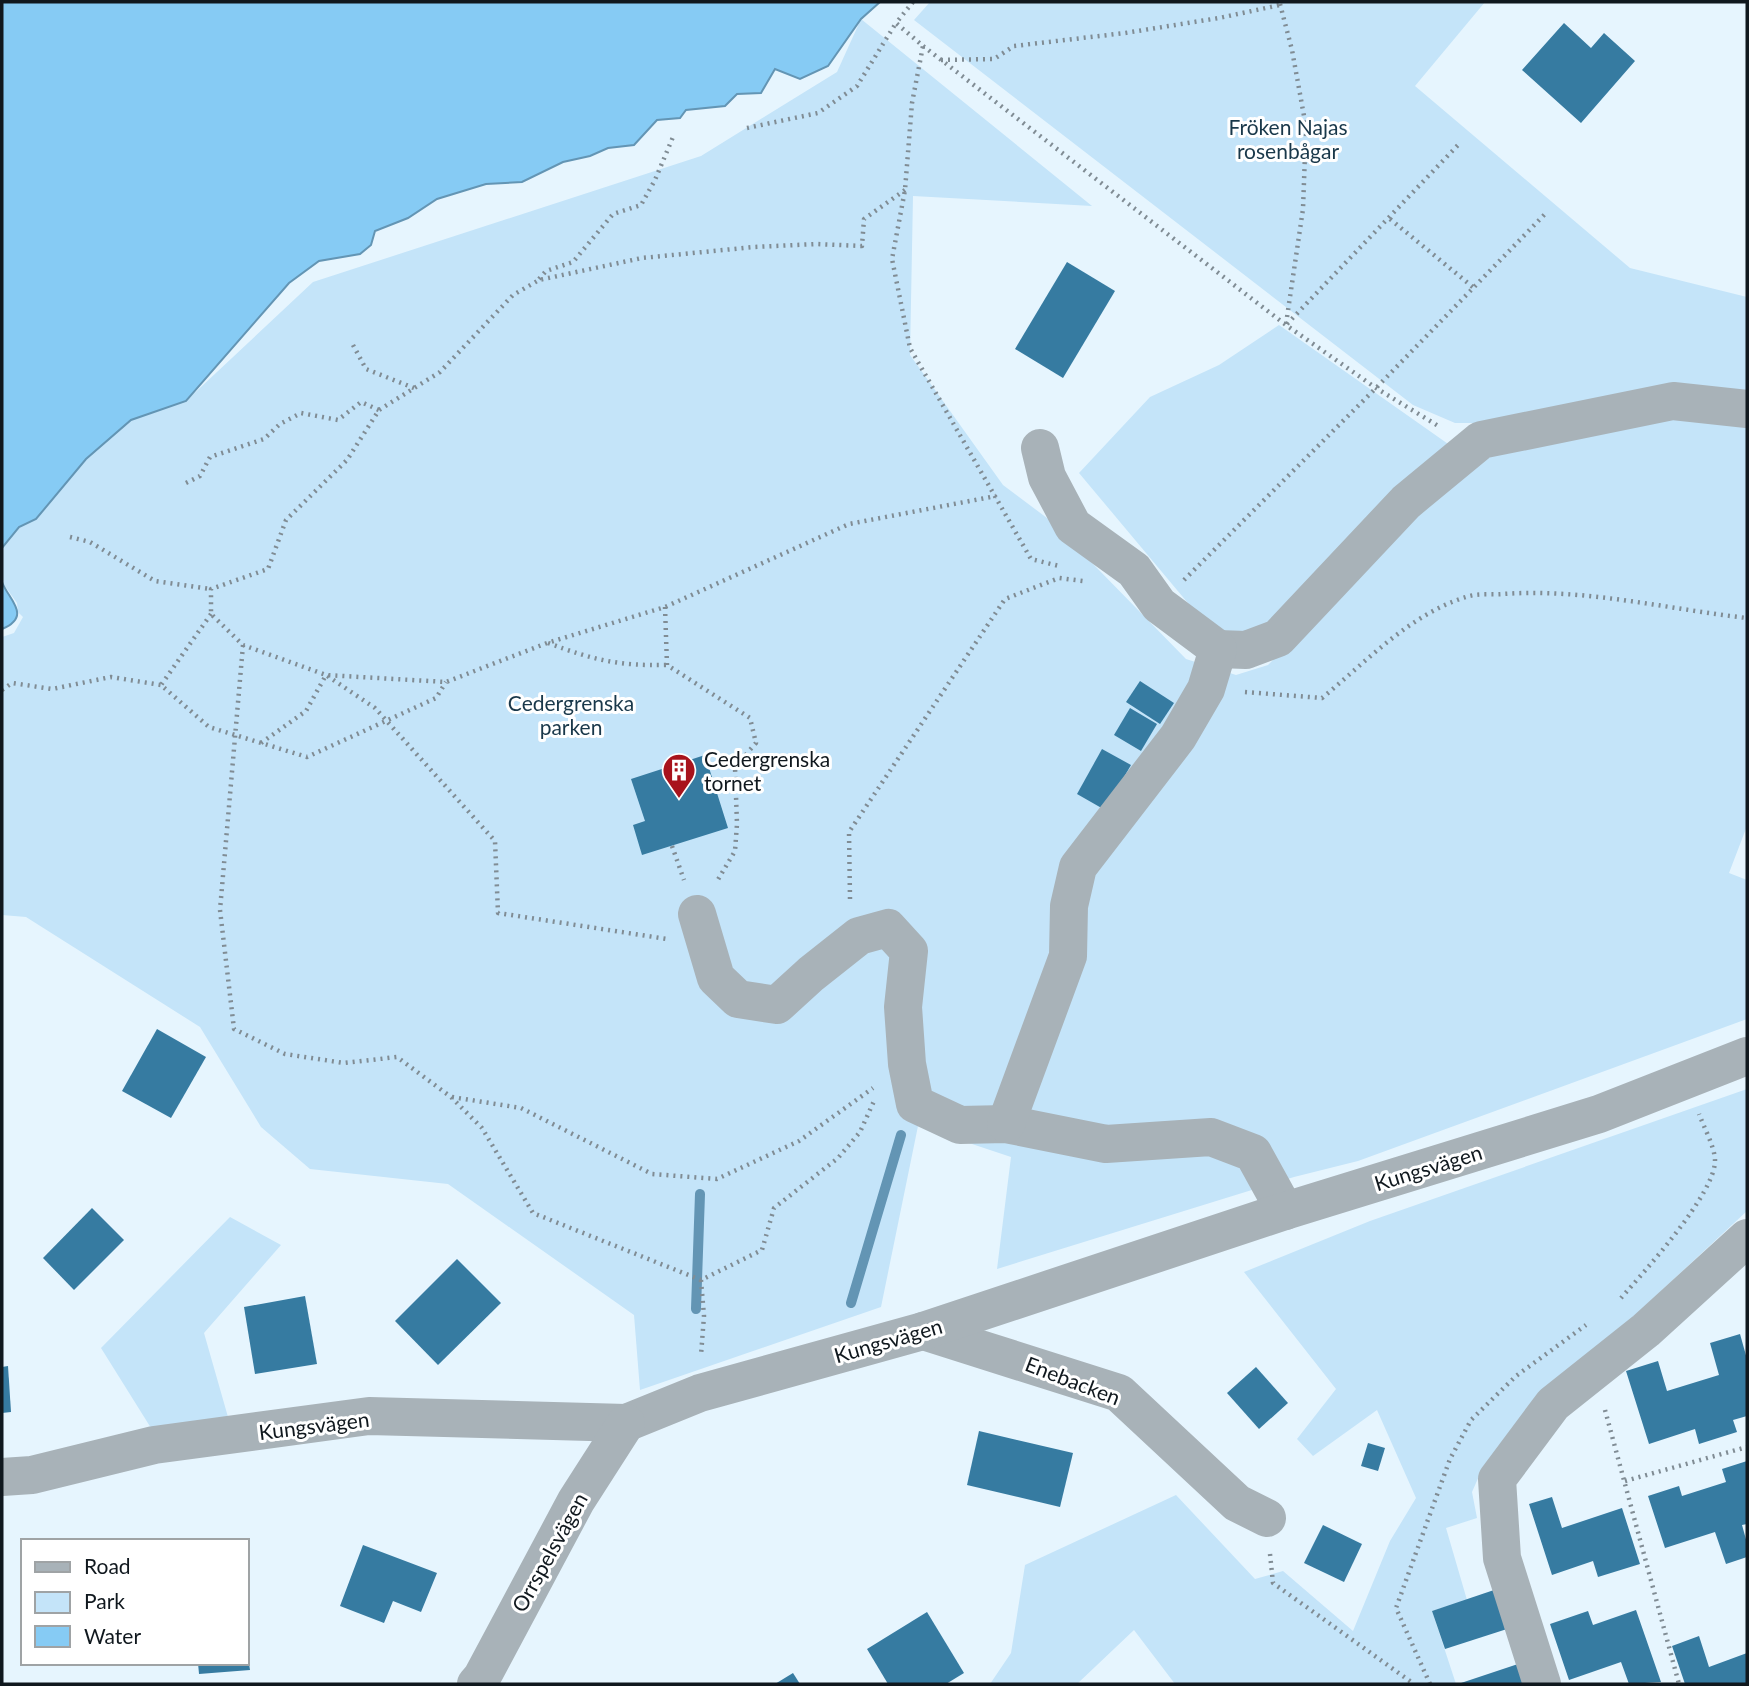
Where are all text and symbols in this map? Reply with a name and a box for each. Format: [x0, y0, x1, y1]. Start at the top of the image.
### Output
park label: Fröken Najas rosenbågar [1228, 114, 1348, 163]
park label: Cedergrenska parken [508, 690, 634, 739]
place label: Cedergrenska tornet [704, 746, 830, 795]
building icon: Cedergrenska tornet [660, 751, 698, 800]
street label: Kungsvägen [1371, 1139, 1485, 1195]
street label: Kungsvägen [831, 1313, 945, 1367]
street label: Enebacken [1022, 1350, 1124, 1410]
street label: Kungsvägen [257, 1406, 371, 1444]
street label: Orrspelsvägen [506, 1488, 592, 1616]
legend [21, 1539, 248, 1665]
text: Road [84, 1553, 131, 1578]
text: Park [84, 1588, 125, 1613]
text: Water [84, 1623, 141, 1648]

